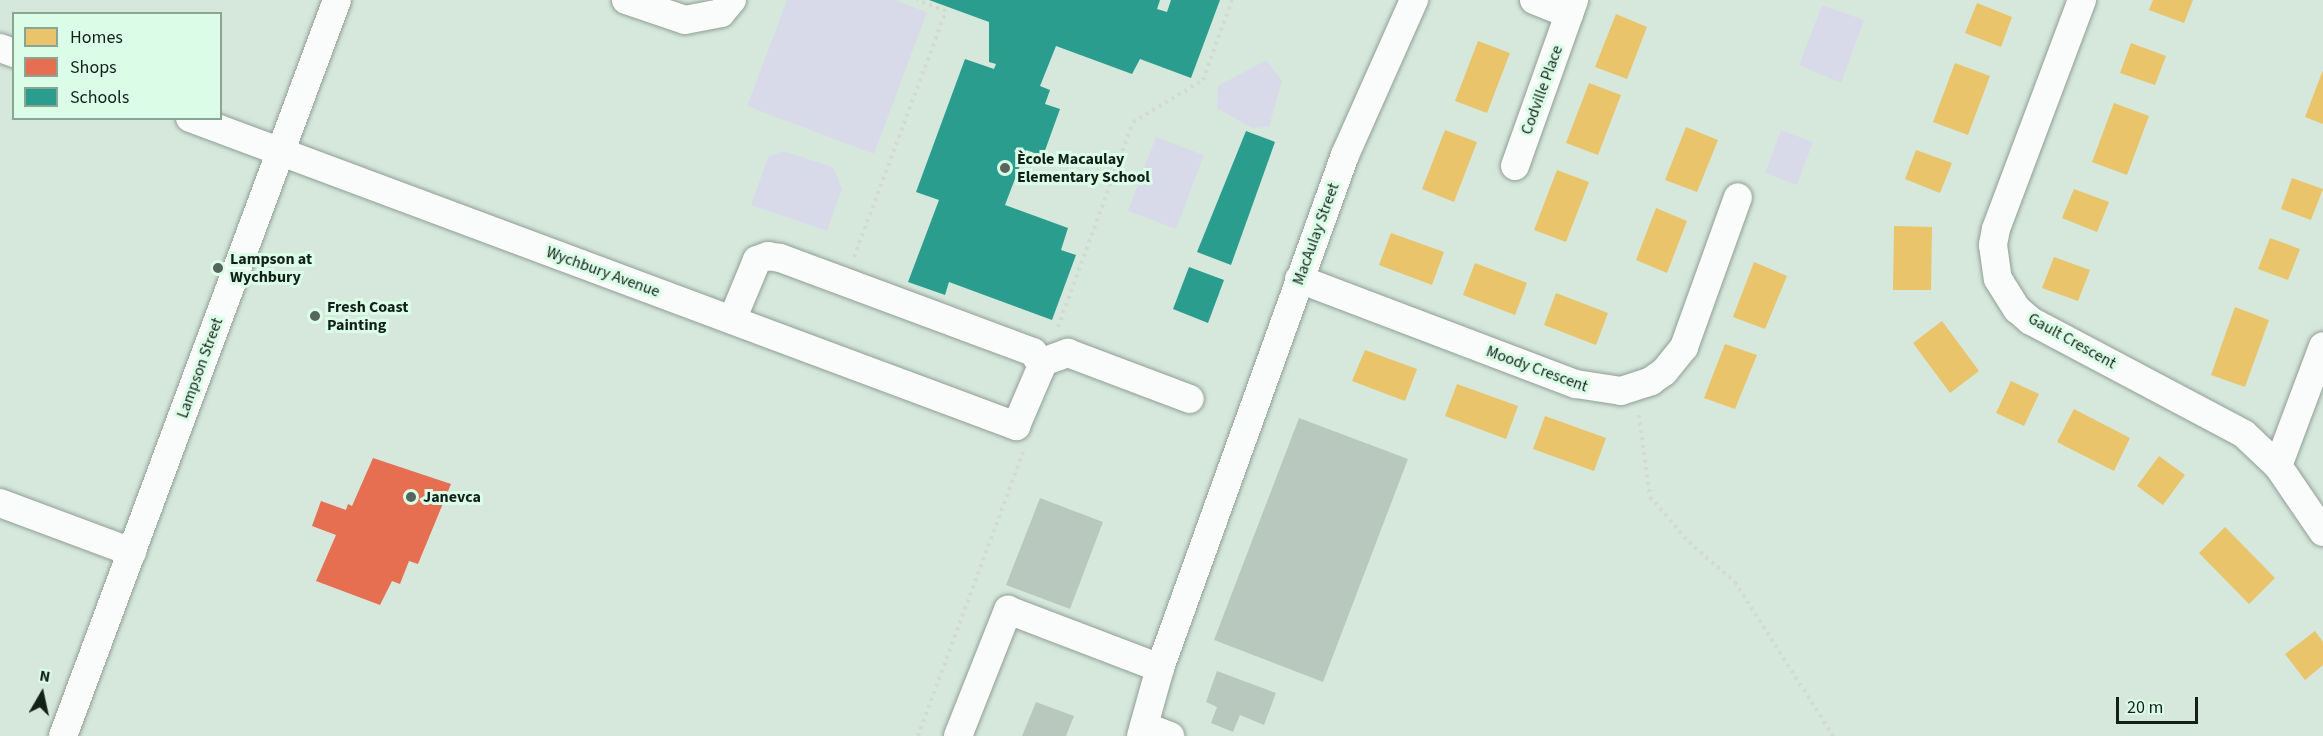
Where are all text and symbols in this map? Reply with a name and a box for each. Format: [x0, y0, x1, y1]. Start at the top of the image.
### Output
legend [12, 12, 222, 120]
text: Homes [70, 25, 123, 50]
street label: Codville Place [1517, 43, 1567, 137]
text: Shops [70, 55, 117, 80]
text: Schools [70, 85, 129, 110]
place label: Ècole Macaulay Elementary School [1017, 149, 1150, 187]
marker: Ècole Macaulay Elementary School [998, 161, 1012, 175]
street label: MacAulay Street [1289, 180, 1343, 288]
street label: Wychbury Avenue [544, 243, 662, 301]
place label: Lampson at Wychbury [230, 249, 312, 287]
marker: Lampson at Wychbury [211, 261, 225, 275]
place label: Fresh Coast Painting [327, 297, 408, 335]
marker: Fresh Coast Painting [308, 309, 322, 323]
street label: Gault Crescent [2025, 309, 2119, 373]
street label: Lampson Street [173, 315, 227, 421]
street label: Moody Crescent [1484, 342, 1590, 396]
place label: Janevca [423, 487, 481, 507]
marker: Janevca [404, 490, 418, 504]
north arrow [12, 664, 72, 724]
text: N [38, 665, 52, 688]
scale bar [2119, 685, 2202, 723]
text: 20 m [2127, 695, 2163, 720]

